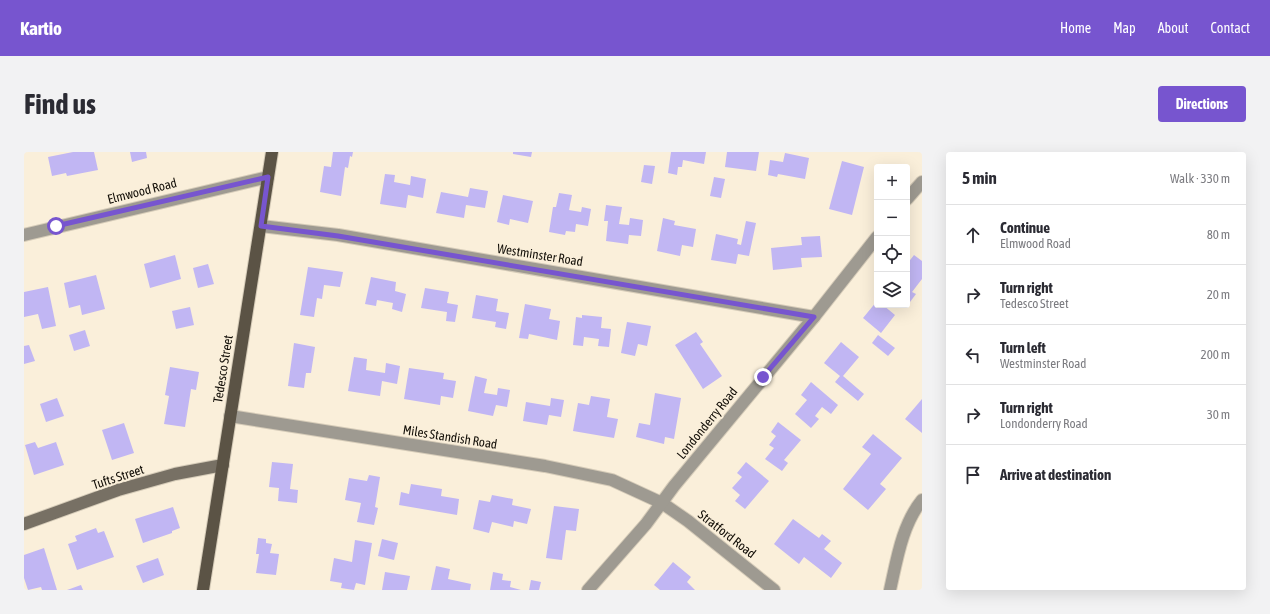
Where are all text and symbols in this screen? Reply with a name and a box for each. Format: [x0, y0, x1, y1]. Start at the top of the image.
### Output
text: Kartio [20, 17, 62, 39]
text: Home [1060, 20, 1091, 36]
text: Map [1113, 20, 1136, 36]
text: About [1158, 20, 1189, 36]
text: Contact [1211, 20, 1250, 36]
button: Directions [1158, 86, 1246, 122]
text: Find us [24, 88, 96, 120]
map controls [874, 164, 910, 308]
button: + [874, 164, 910, 200]
text: 5 min [962, 168, 997, 188]
text: Walk · 330 m [1170, 171, 1230, 186]
street label: Elmwood Road [106, 175, 178, 207]
button: − [874, 200, 910, 236]
route start [47, 217, 65, 235]
text: Continue [1000, 219, 1050, 236]
icon: ahead [962, 224, 984, 246]
text: 80 m [1207, 227, 1230, 242]
button: locate [874, 236, 910, 272]
text: Elmwood Road [1000, 236, 1071, 251]
street label: Westminster Road [496, 241, 584, 269]
button: layers [874, 272, 910, 308]
text: Turn right [1000, 279, 1053, 296]
icon: right [962, 284, 984, 306]
text: 20 m [1207, 287, 1230, 302]
text: Tedesco Street [1000, 296, 1069, 311]
street label: Tedesco Street [210, 334, 236, 404]
text: Turn left [1000, 339, 1046, 356]
icon: left [962, 344, 984, 366]
text: 200 m [1201, 347, 1230, 362]
text: Westminster Road [1000, 356, 1086, 371]
route end [754, 368, 772, 386]
street label: Londonderry Road [674, 384, 740, 462]
text: Turn right [1000, 399, 1053, 416]
icon: right [962, 404, 984, 426]
text: 30 m [1207, 407, 1230, 422]
text: Londonderry Road [1000, 416, 1088, 431]
street label: Miles Standish Road [402, 422, 498, 452]
street label: Tufts Street [90, 462, 146, 492]
icon: arrive [962, 464, 984, 486]
text: Arrive at destination [1000, 466, 1111, 483]
street label: Stratford Road [695, 507, 759, 561]

